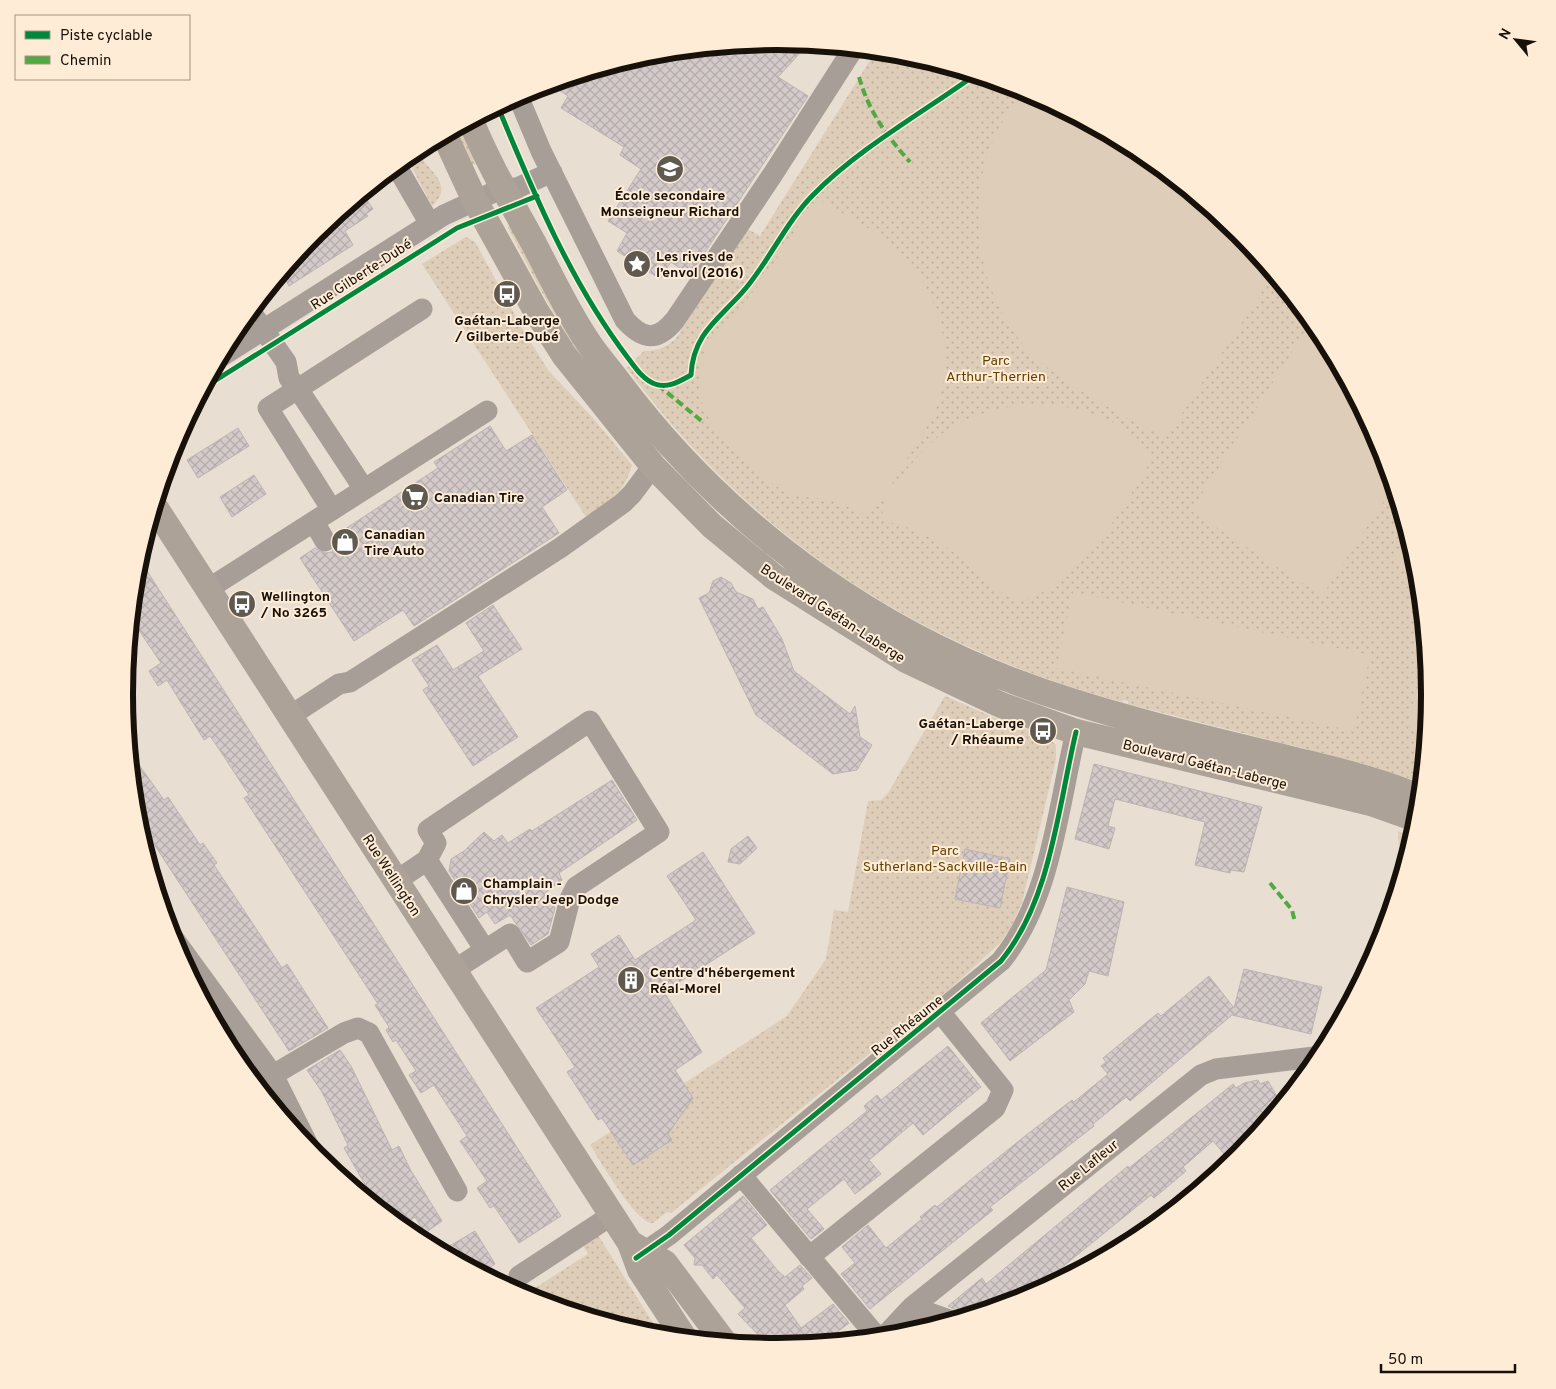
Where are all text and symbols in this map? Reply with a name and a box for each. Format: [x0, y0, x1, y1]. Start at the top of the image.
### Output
legend [15, 15, 190, 80]
north arrow [1491, 15, 1541, 65]
text: N [1496, 26, 1516, 43]
text: Piste cyclable [60, 27, 153, 46]
text: Chemin [60, 52, 112, 71]
school or university icon: École secondaire Monseigneur Richard [655, 154, 685, 184]
place label: École secondaire Monseigneur Richard [601, 187, 739, 221]
street label: Rue Gilberte-Dubé [308, 236, 416, 314]
place icon: Les rives de l’envol (2016) [622, 249, 652, 279]
place label: Les rives de l’envol (2016) [656, 249, 744, 282]
bus stop icon: Gaétan-Laberge / Gilberte-Dubé [492, 279, 522, 309]
place label: Gaétan-Laberge / Gilberte-Dubé [454, 313, 560, 346]
park label: Parc Arthur-Therrien [946, 353, 1046, 386]
supermarket icon: Canadian Tire [400, 482, 430, 512]
place label: Canadian Tire [434, 490, 525, 507]
shop icon: Canadian Tire Auto [330, 527, 360, 557]
place label: Canadian Tire Auto [364, 527, 425, 560]
street label: Boulevard Gaétan-Laberge [757, 561, 908, 667]
bus stop icon: Wellington / No 3265 [227, 589, 257, 619]
place label: Wellington / No 3265 [260, 589, 330, 622]
place label: Gaétan-Laberge / Rhéaume [919, 716, 1024, 749]
bus stop icon: Gaétan-Laberge / Rhéaume [1028, 716, 1058, 746]
street label: Boulevard Gaétan-Laberge [1121, 737, 1289, 794]
street label: Rue Wellington [358, 832, 423, 920]
park label: Parc Sutherland-Sackville-Bain [863, 843, 1027, 876]
shop icon: Champlain - Chrysler Jeep Dodge [449, 876, 479, 906]
place label: Champlain - Chrysler Jeep Dodge [483, 876, 619, 909]
building icon: Centre d'hébergement Réal-Morel [616, 965, 646, 995]
place label: Centre d'hébergement Réal-Morel [650, 965, 795, 998]
street label: Rue Rhéaume [869, 992, 947, 1060]
street label: Rue Lafleur [1056, 1136, 1123, 1195]
scale bar [1381, 1342, 1515, 1374]
text: 50 m [1388, 1351, 1423, 1370]

